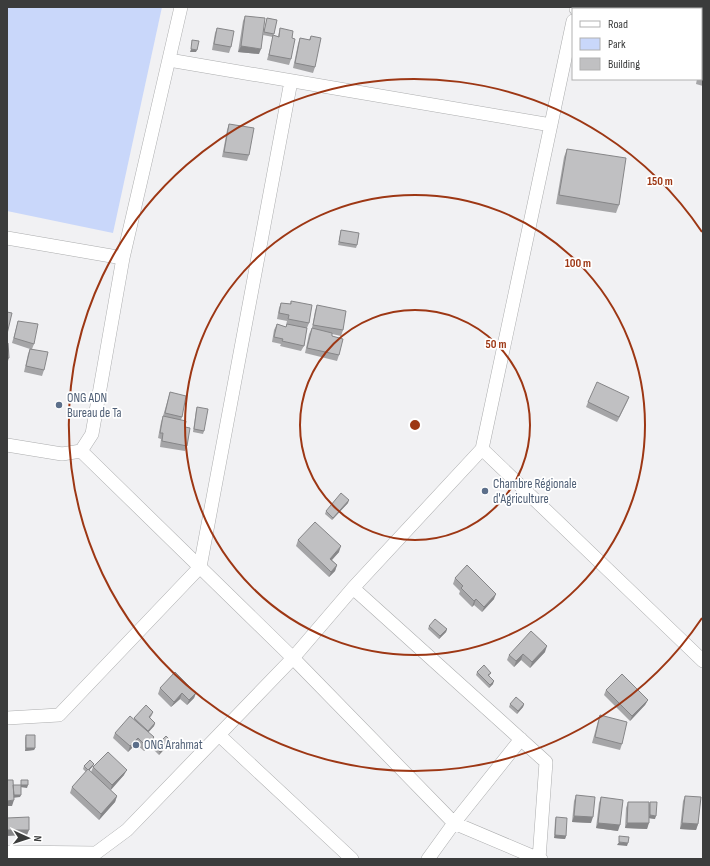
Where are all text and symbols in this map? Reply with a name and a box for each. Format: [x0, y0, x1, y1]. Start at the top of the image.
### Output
legend [572, 8, 702, 80]
text: Road [608, 17, 628, 32]
text: Park [608, 37, 626, 52]
text: Building [608, 57, 640, 72]
text: 150 m [647, 174, 673, 189]
text: 100 m [565, 256, 591, 271]
text: 50 m [486, 337, 506, 352]
place label: ONG ADN Bureau de Ta [67, 390, 122, 421]
marker: ONG ADN Bureau de Ta [54, 400, 64, 410]
centre of rings [408, 418, 422, 432]
place label: Chambre Régionale d'Agriculture [493, 476, 577, 507]
marker: Chambre Régionale d'Agriculture [480, 486, 490, 496]
place label: ONG Arahmat [144, 737, 203, 753]
marker: ONG Arahmat [131, 740, 141, 750]
north arrow [8, 818, 48, 858]
text: N [31, 835, 44, 842]

